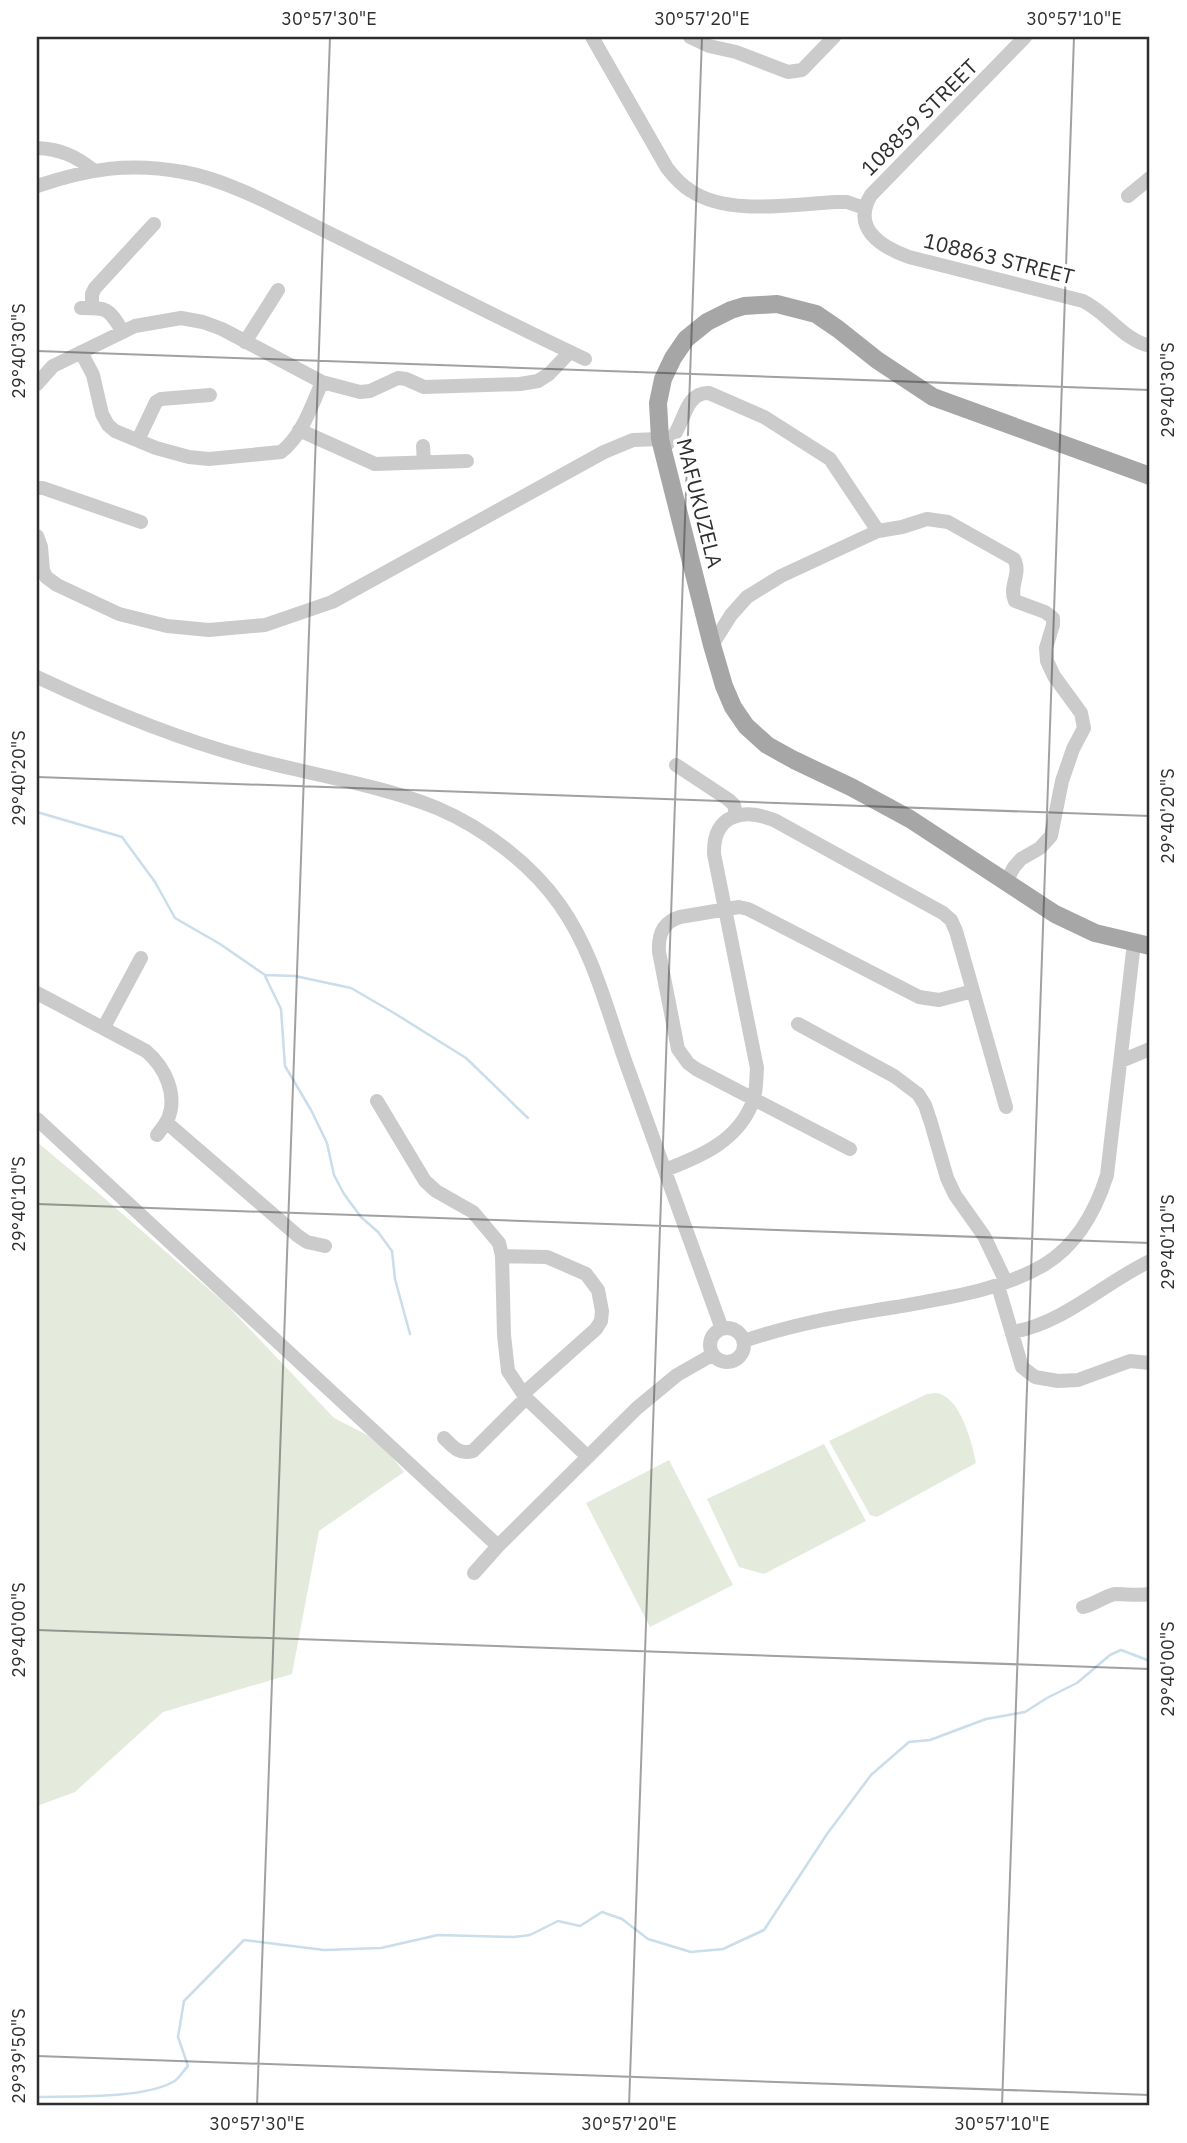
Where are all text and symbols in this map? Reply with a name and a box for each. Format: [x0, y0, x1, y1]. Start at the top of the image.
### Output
text: 30°57'30"E [281, 7, 377, 30]
text: 30°57'20"E [654, 7, 750, 30]
text: 30°57'10"E [1026, 7, 1122, 30]
street label: 108859 STREET [854, 52, 984, 182]
street label: 108863 STREET [921, 226, 1077, 290]
text: 29°40'30"S [7, 303, 30, 399]
text: 29°40'30"S [1156, 342, 1179, 438]
street label: MAFUKUZELA [670, 435, 730, 571]
text: 29°40'20"S [7, 730, 30, 826]
text: 29°40'20"S [1156, 768, 1179, 864]
text: 29°40'10"S [7, 1156, 30, 1252]
text: 29°40'10"S [1156, 1194, 1179, 1290]
text: 29°40'00"S [7, 1582, 30, 1678]
text: 29°40'00"S [1156, 1621, 1179, 1717]
text: 29°39'50"S [7, 2008, 30, 2104]
text: 30°57'30"E [209, 2112, 305, 2135]
text: 30°57'20"E [581, 2112, 677, 2135]
text: 30°57'10"E [954, 2112, 1050, 2135]

